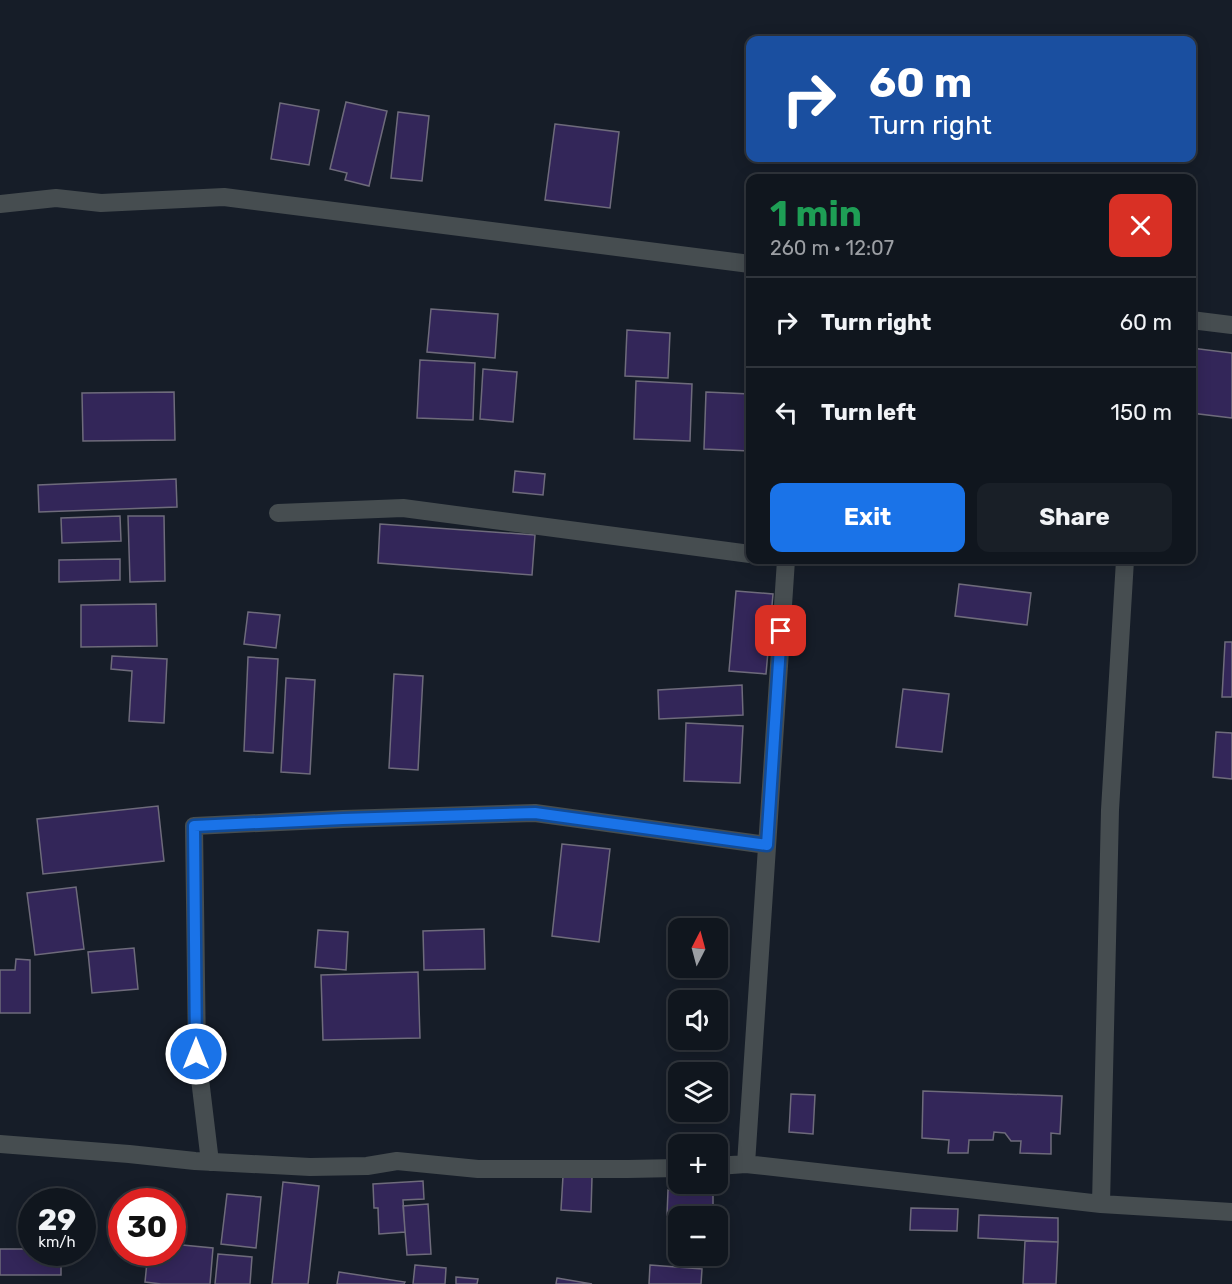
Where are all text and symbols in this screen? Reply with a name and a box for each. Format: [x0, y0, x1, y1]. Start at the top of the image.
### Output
text: 60 m [869, 58, 972, 108]
icon: right [770, 60, 848, 138]
text: Turn right [869, 109, 992, 141]
text: 1 min [770, 192, 862, 235]
button: close [1109, 194, 1172, 257]
text: 260 m · 12:07 [770, 236, 894, 260]
icon: right [770, 306, 803, 339]
text: Turn right [821, 309, 931, 336]
text: 60 m [1120, 309, 1172, 336]
icon: left [770, 396, 803, 429]
text: Turn left [821, 399, 916, 426]
text: 150 m [1111, 399, 1172, 426]
button: Exit [770, 483, 965, 552]
button: Share [977, 483, 1172, 552]
pin [755, 605, 806, 656]
icon: arrive [764, 614, 797, 647]
north arrow [668, 918, 728, 978]
map controls [668, 918, 728, 1266]
button: sound [668, 990, 728, 1050]
position arrow [164, 1022, 228, 1086]
button: layers [668, 1062, 728, 1122]
button: + [668, 1134, 728, 1194]
speed limit sign: 30 [108, 1188, 186, 1266]
text: 29 [38, 1202, 76, 1238]
button: − [668, 1206, 728, 1266]
text: km/h [38, 1233, 76, 1251]

